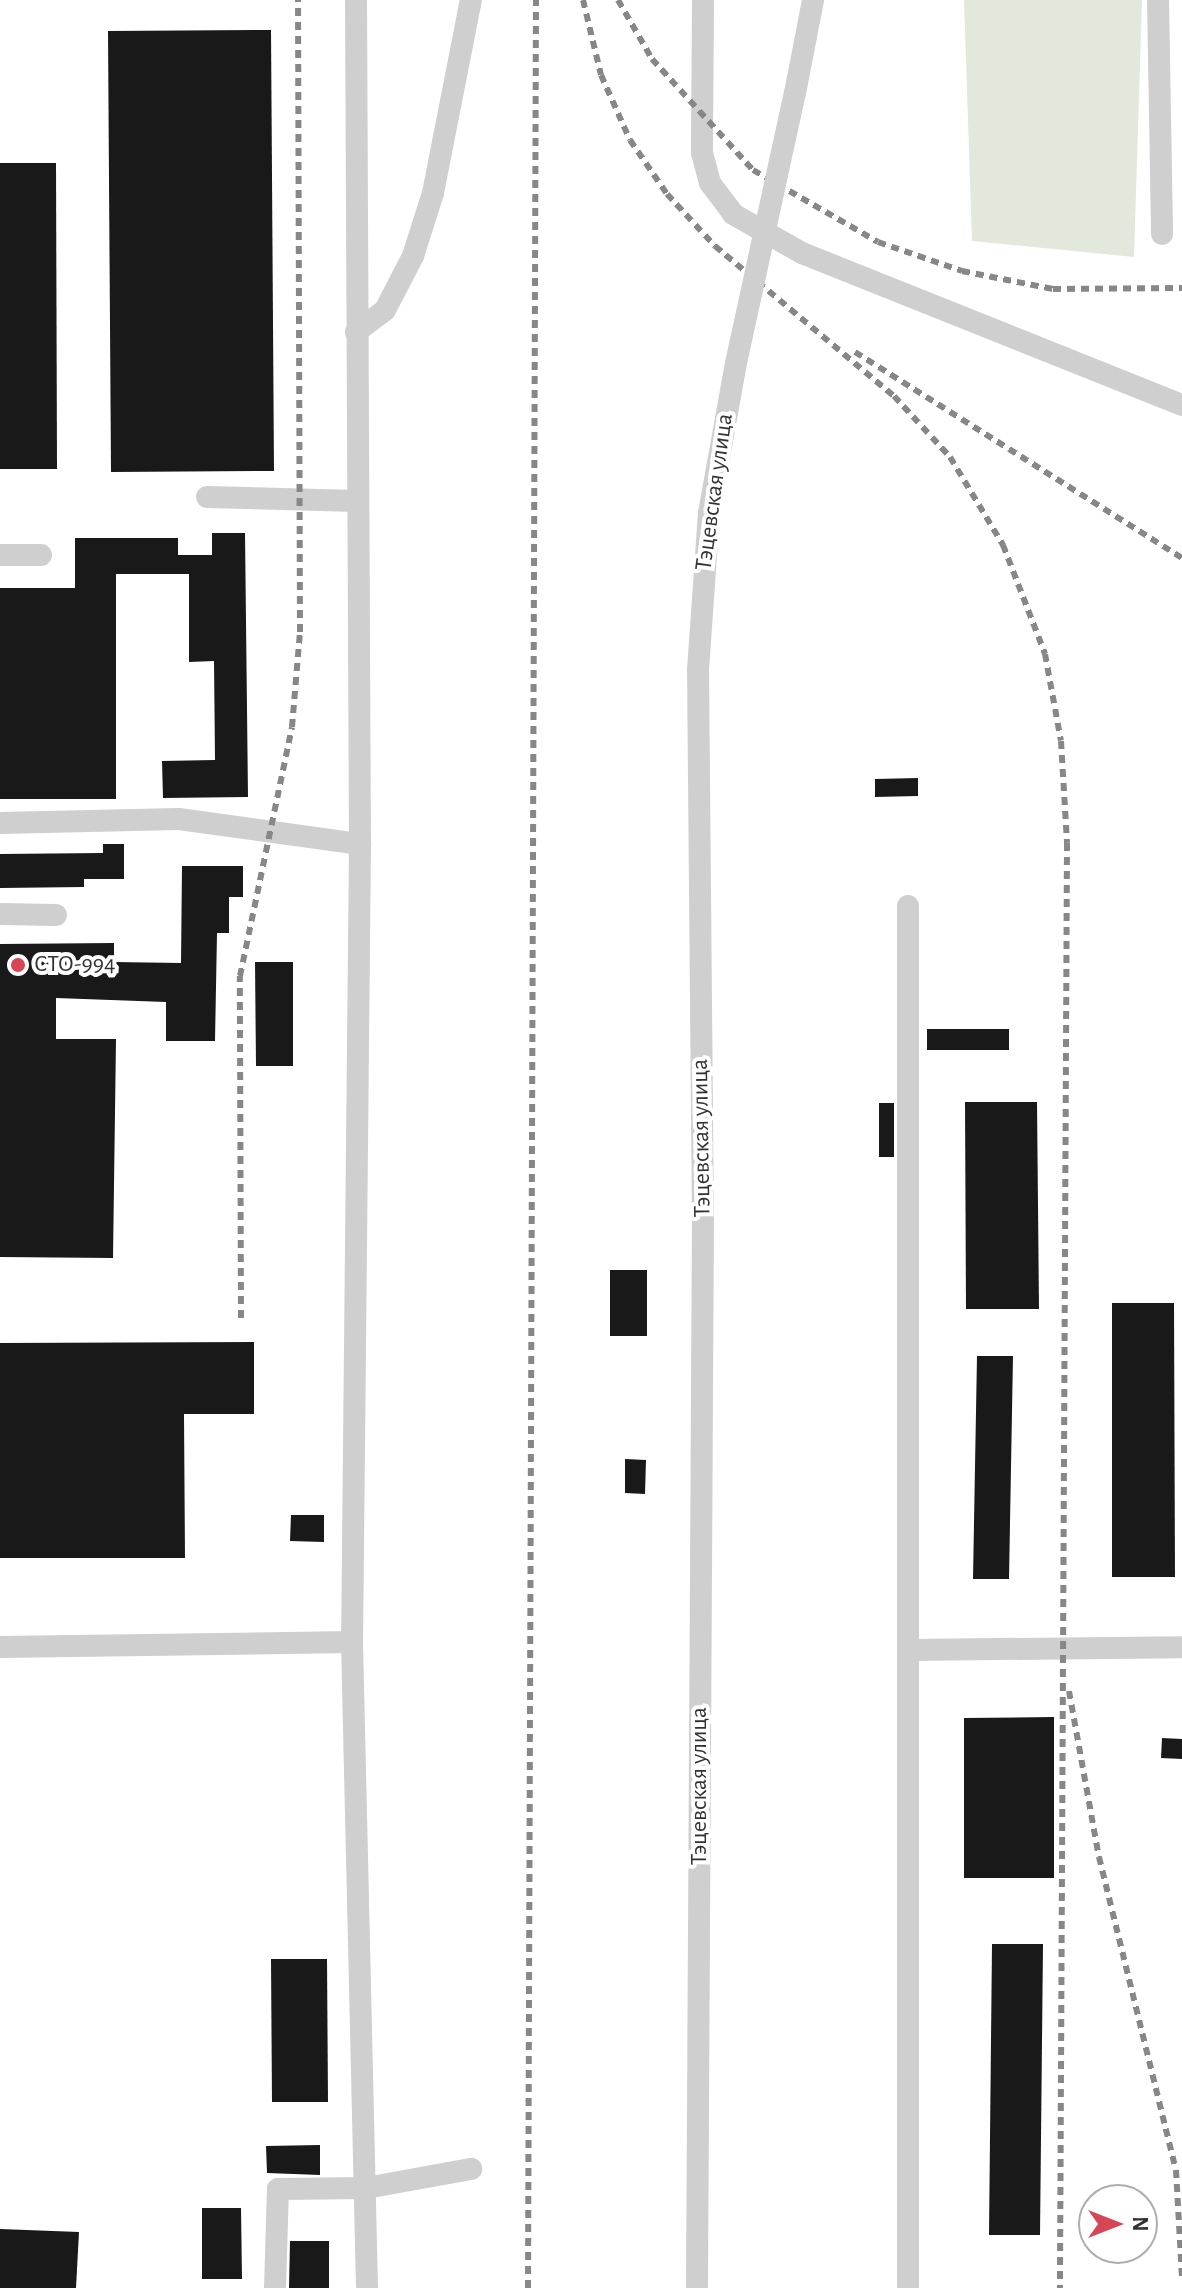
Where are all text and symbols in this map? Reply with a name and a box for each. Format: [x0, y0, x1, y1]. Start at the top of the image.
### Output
street label: Тэцевская улица [690, 412, 740, 572]
place label: СТО-994 [34, 951, 115, 979]
marker: СТО-994 [9, 956, 27, 974]
street label: Тэцевская улица [686, 1059, 718, 1217]
street label: Тэцевская улица [686, 1707, 714, 1865]
north arrow [1078, 2184, 1158, 2264]
text: N [1129, 2216, 1151, 2232]

